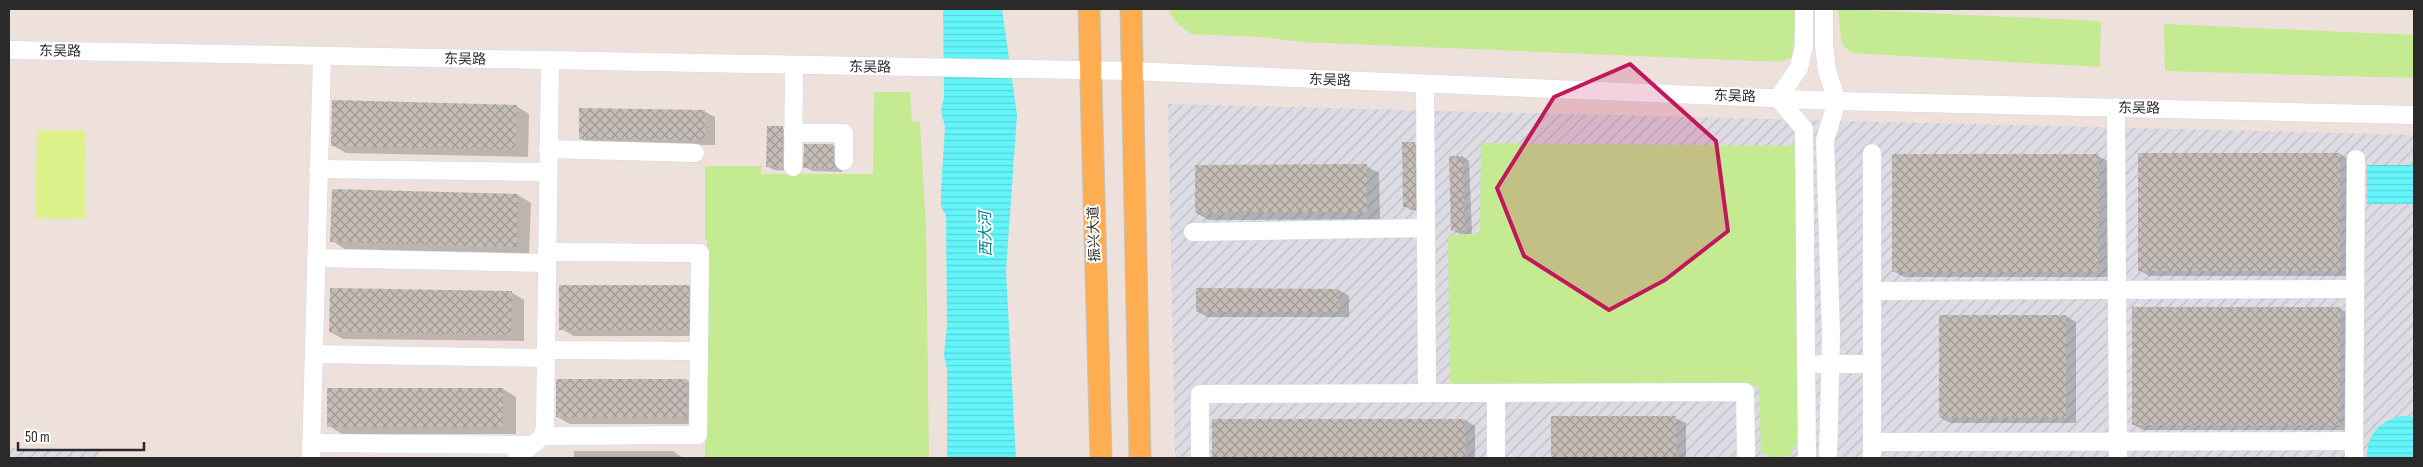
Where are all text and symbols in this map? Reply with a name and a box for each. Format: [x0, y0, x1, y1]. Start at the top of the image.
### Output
street label: 东吴路 [39, 42, 81, 60]
street label: 东吴路 [444, 50, 486, 68]
street label: 东吴路 [849, 58, 891, 76]
street label: 东吴路 [1309, 71, 1351, 89]
street label: 东吴路 [1714, 87, 1756, 105]
street label: 东吴路 [2118, 99, 2160, 117]
street label: 振兴大道 [1085, 206, 1103, 262]
water label: 西大河 [976, 208, 996, 257]
scale bar [18, 420, 144, 452]
text: 50 m [25, 428, 50, 447]

